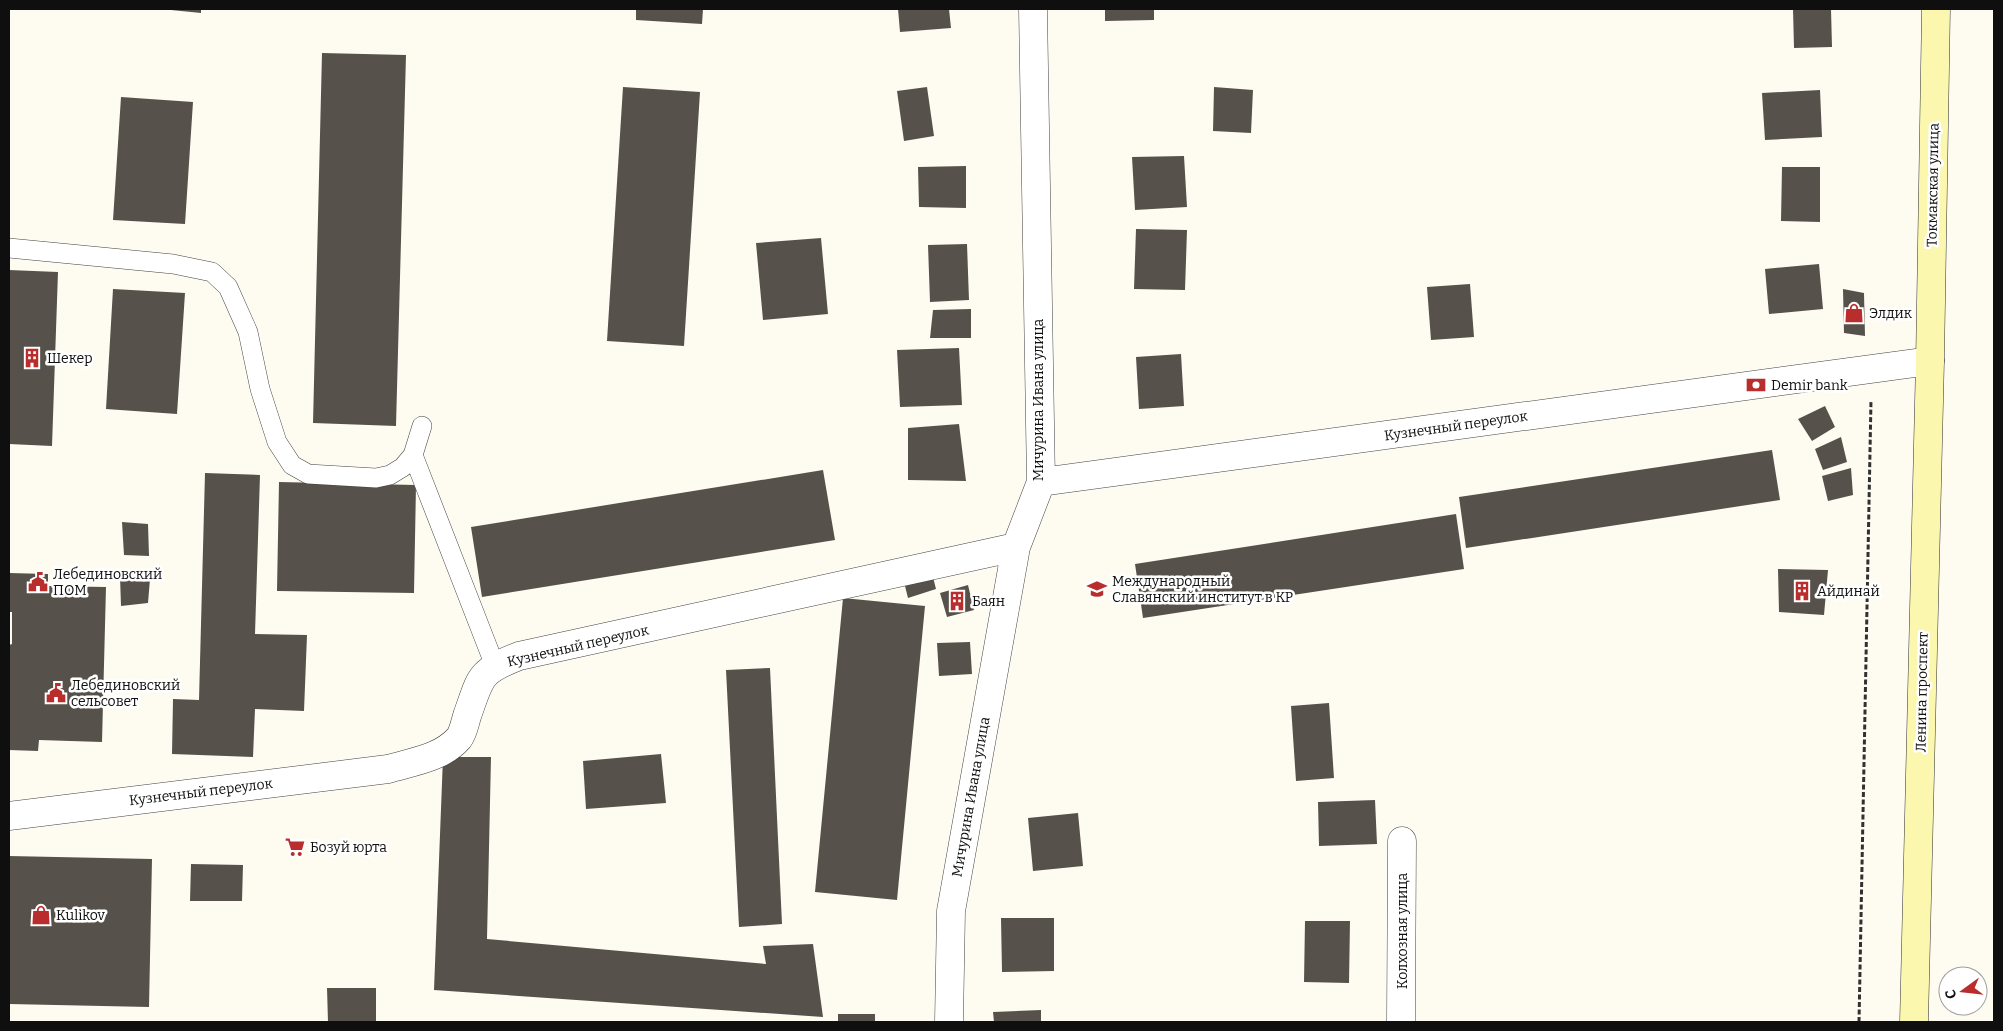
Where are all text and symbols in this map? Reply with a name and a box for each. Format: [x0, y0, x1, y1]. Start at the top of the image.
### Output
street label: Токмакская улица [1923, 123, 1943, 247]
shop icon: Элдик [1843, 302, 1865, 324]
place label: Элдик [1869, 305, 1913, 322]
street label: Мичурина Ивана улица [1030, 318, 1047, 481]
building icon: Шекер [21, 347, 43, 369]
place label: Шекер [47, 350, 93, 367]
bank icon: Demir bank [1745, 374, 1767, 396]
place label: Demir bank [1771, 377, 1848, 394]
street label: Кузнечный переулок [1383, 407, 1530, 444]
place label: Лебединовский ПОМ [53, 566, 162, 599]
public building icon: Лебединовский ПОМ [27, 571, 49, 593]
place label: Международный Славянский институт в КР [1112, 573, 1293, 606]
school or university icon: Международный Славянский институт в КР [1086, 578, 1108, 600]
building icon: Айдинай [1791, 580, 1813, 602]
place label: Айдинай [1817, 583, 1880, 600]
building icon: Баян [946, 590, 968, 612]
place label: Баян [972, 593, 1005, 610]
street label: Кузнечный переулок [506, 621, 651, 671]
street label: Ленина проспект [1912, 632, 1932, 752]
place label: Лебединовский сельсовет [71, 677, 180, 710]
public building icon: Лебединовский сельсовет [45, 682, 67, 704]
street label: Мичурина Ивана улица [949, 715, 994, 879]
street label: Кузнечный переулок [128, 775, 275, 809]
supermarket icon: Бозуй юрта [284, 836, 306, 858]
place label: Бозуй юрта [310, 839, 387, 856]
street label: Колхозная улица [1394, 873, 1411, 989]
shop icon: Kulikov [30, 904, 52, 926]
place label: Kulikov [56, 907, 106, 924]
north arrow [1938, 966, 1988, 1016]
text: С [1942, 988, 1960, 1001]

